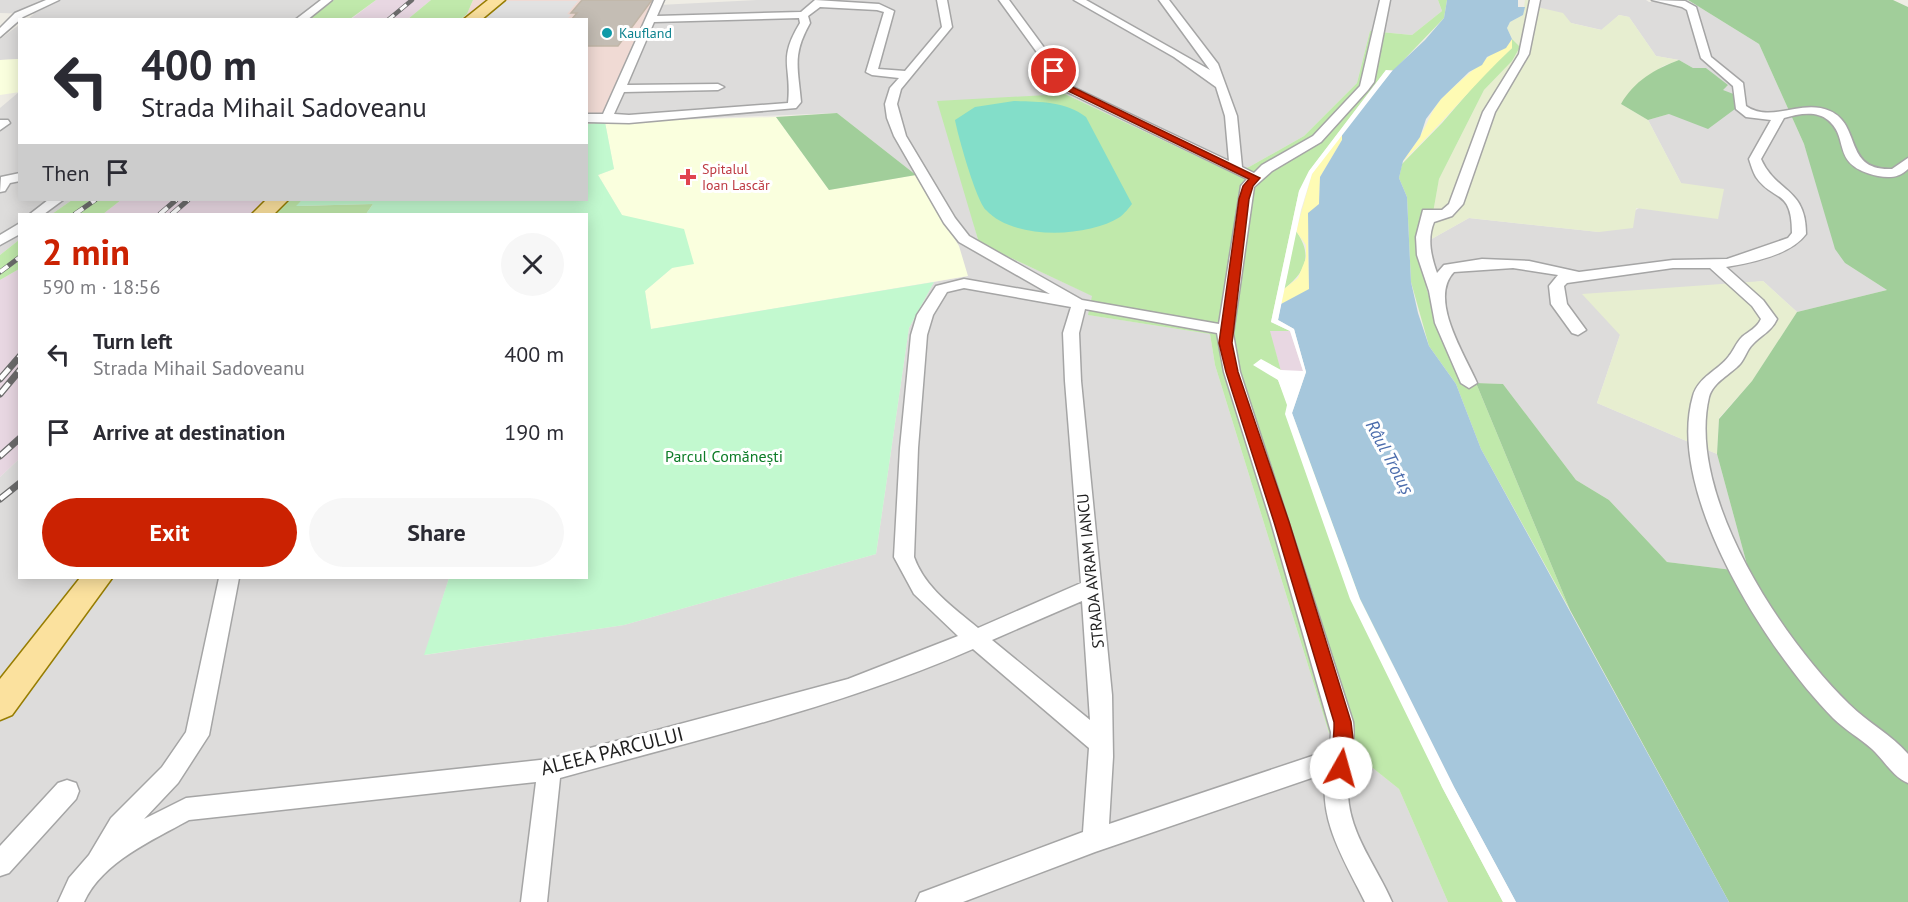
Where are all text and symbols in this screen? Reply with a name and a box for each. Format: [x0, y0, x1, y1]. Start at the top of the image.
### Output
place label: Kaufland [619, 24, 672, 42]
marker: Kaufland [600, 26, 614, 40]
text: 400 m [141, 37, 257, 92]
icon: left [42, 42, 120, 120]
pin [1028, 45, 1079, 96]
icon: arrive [1037, 54, 1070, 87]
text: Strada Mihail Sadoveanu [141, 90, 427, 124]
icon: arrive [101, 156, 134, 189]
text: Then [42, 159, 89, 187]
place label: Spitalul Ioan Lascăr [702, 160, 770, 194]
marker: Spitalul Ioan Lascăr [679, 168, 697, 186]
text: 2 min [42, 228, 130, 275]
button: close [501, 233, 564, 296]
text: 590 m · 18:56 [42, 274, 160, 300]
text: Turn left [93, 327, 173, 355]
icon: left [42, 338, 75, 371]
text: 400 m [504, 340, 564, 368]
text: Strada Mihail Sadoveanu [93, 355, 305, 381]
icon: arrive [42, 416, 75, 449]
water label: Râul Trotuș [1361, 416, 1420, 499]
text: Arrive at destination [93, 418, 285, 446]
text: 190 m [504, 418, 564, 446]
park label: Parcul Comănești [665, 446, 783, 466]
street label: STRADA AVRAM IANCU [1072, 492, 1108, 650]
button: Exit [42, 498, 297, 567]
button: Share [309, 498, 564, 567]
street label: ALEEA PARCULUI [538, 721, 686, 781]
position arrow [1309, 736, 1373, 800]

